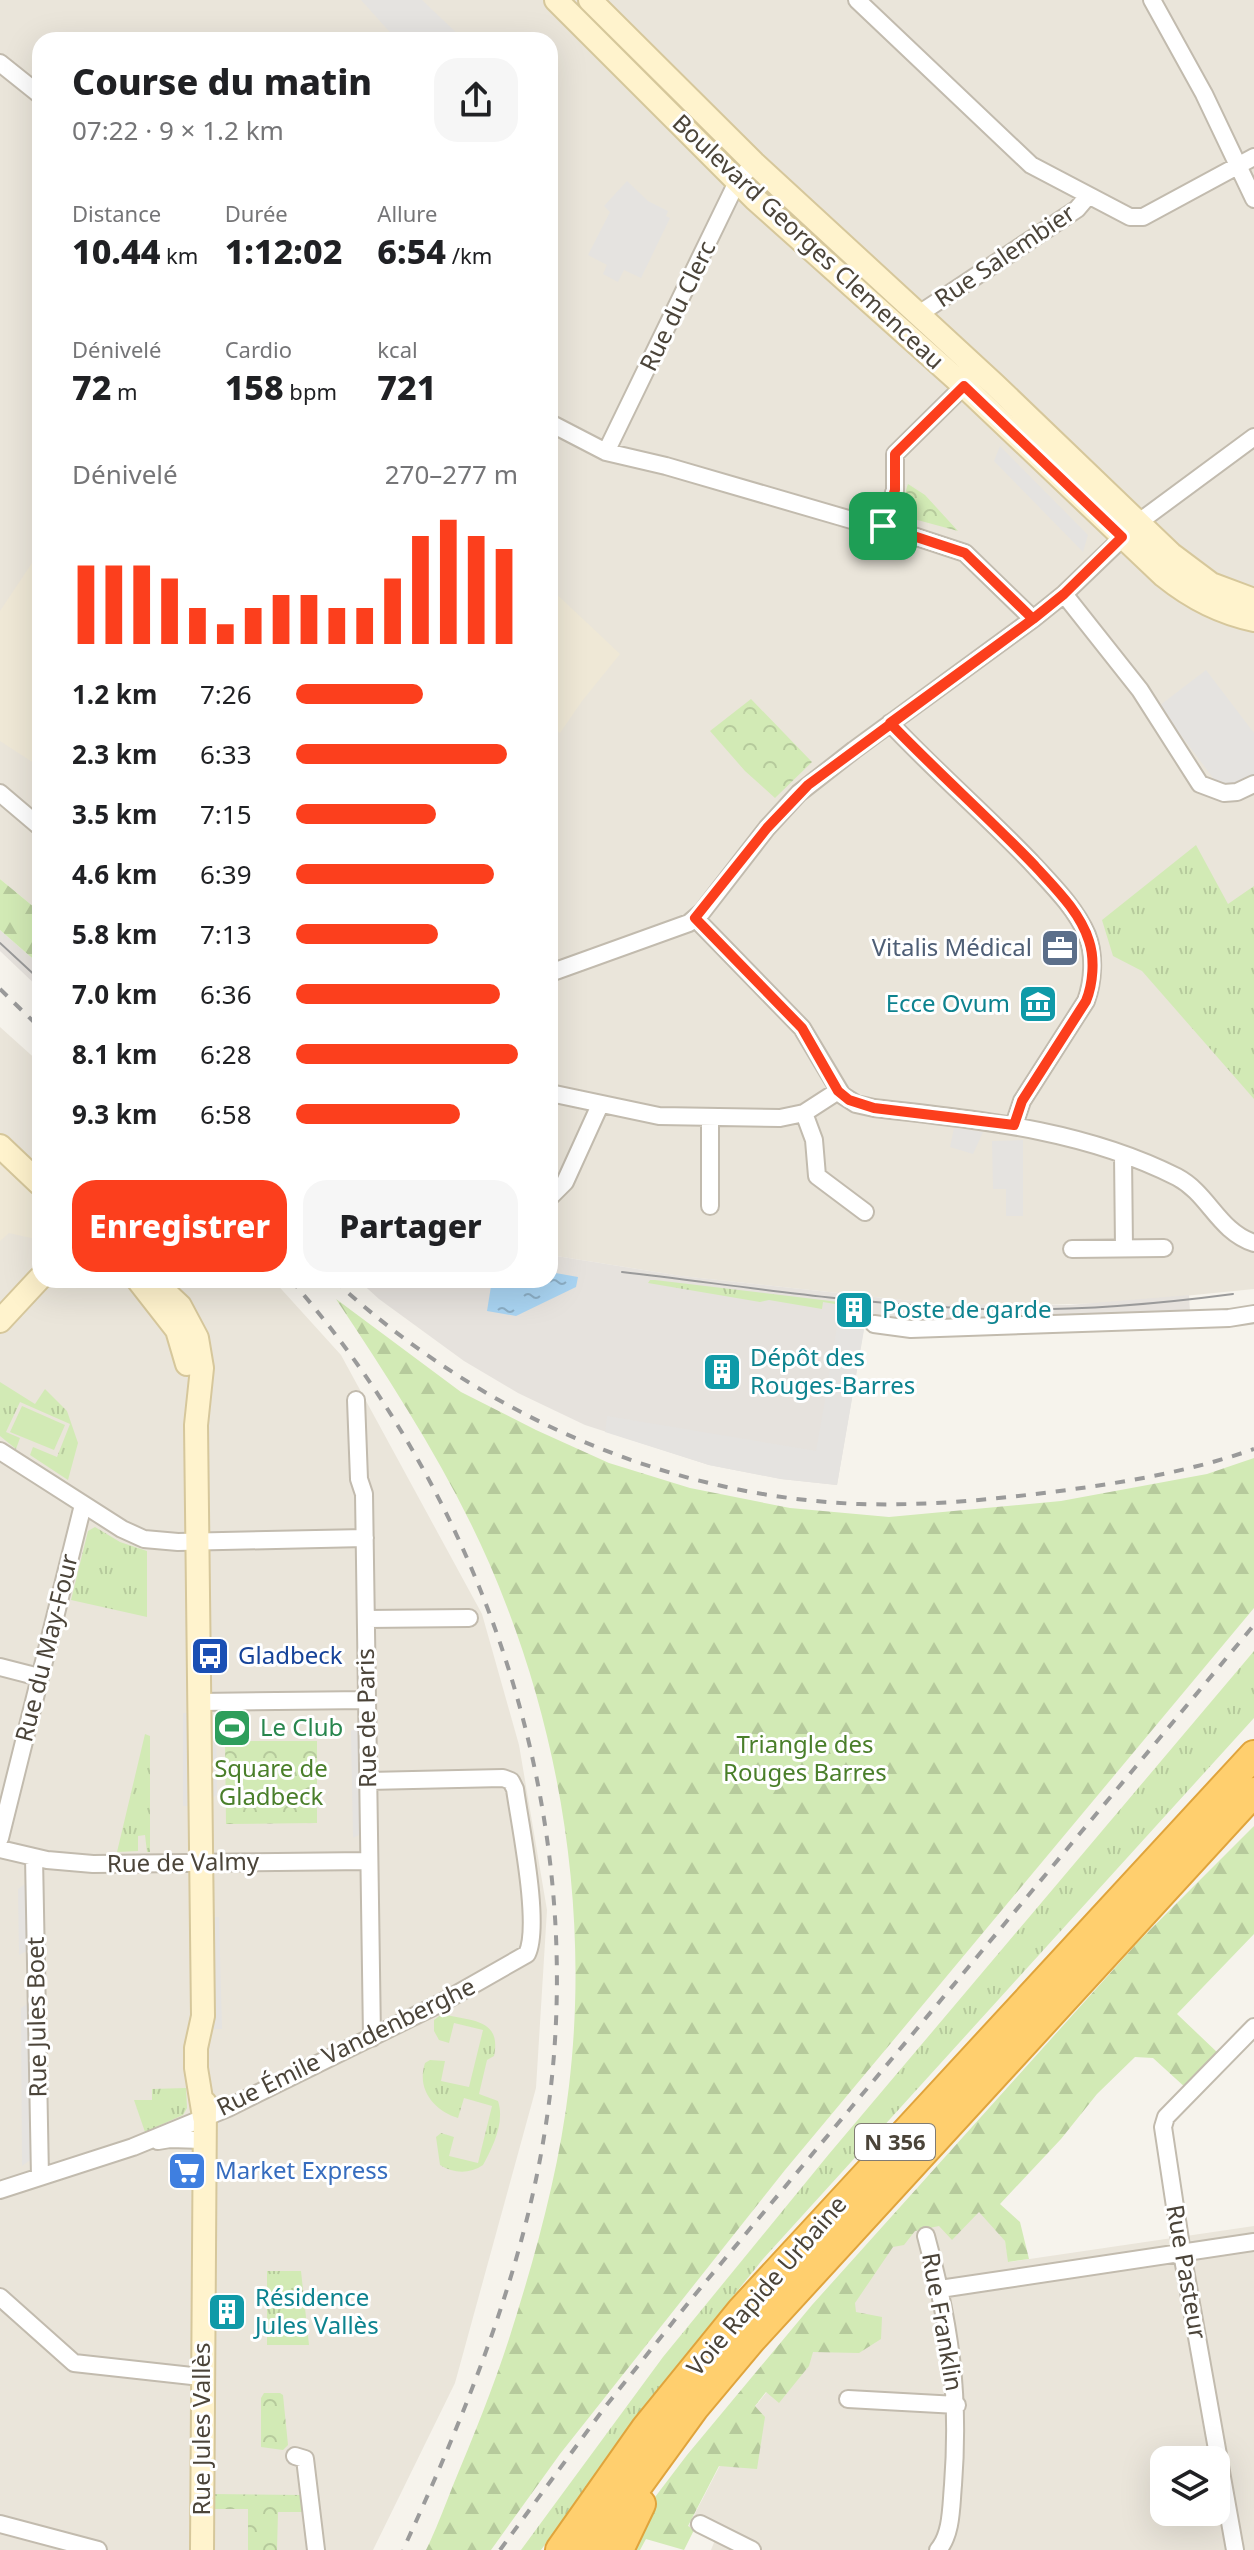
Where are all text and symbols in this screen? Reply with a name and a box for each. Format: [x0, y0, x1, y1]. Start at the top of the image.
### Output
text: Course du matin [72, 57, 372, 106]
button: share [434, 58, 518, 142]
street label: Boulevard Georges Clemenceau [666, 106, 952, 376]
text: 07:22 · 9 × 1.2 km [72, 112, 284, 148]
street label: Rue Salembier [927, 196, 1081, 314]
text: Distance [72, 198, 161, 228]
text: Durée [225, 198, 288, 228]
text: Allure [377, 198, 437, 228]
text: 10.44 [72, 228, 160, 274]
text: 1:12:02 [225, 228, 342, 274]
text: 6:54 [377, 228, 446, 274]
street label: Rue du Clerc [631, 235, 722, 376]
text: km [160, 240, 198, 270]
text: /km [446, 240, 492, 270]
text: Dénivelé [72, 334, 161, 364]
text: Cardio [225, 334, 292, 364]
text: kcal [377, 334, 418, 364]
text: 72 [72, 364, 111, 410]
text: 158 [225, 364, 284, 410]
text: 721 [377, 364, 436, 410]
text: m [111, 376, 138, 406]
text: bpm [284, 376, 337, 406]
text: Dénivelé [72, 456, 178, 492]
text: 270–277 m [385, 456, 518, 492]
pin [849, 492, 917, 560]
icon: arrive [861, 504, 905, 548]
text: 1.2 km [72, 676, 157, 712]
text: 7:26 [200, 676, 252, 712]
text: 2.3 km [72, 736, 157, 772]
text: 6:33 [200, 736, 252, 772]
text: 3.5 km [72, 796, 157, 832]
text: 7:15 [200, 796, 252, 832]
text: 4.6 km [72, 856, 157, 892]
text: 6:39 [200, 856, 252, 892]
text: 5.8 km [72, 916, 157, 952]
text: 7:13 [200, 916, 252, 952]
office icon: Vitalis Médical [1039, 927, 1081, 969]
place label: Vitalis Médical [872, 930, 1032, 963]
text: 7.0 km [72, 976, 157, 1012]
text: 6:36 [200, 976, 252, 1012]
museum icon: Ecce Ovum [1017, 983, 1059, 1025]
place label: Ecce Ovum [886, 986, 1010, 1019]
text: 8.1 km [72, 1036, 157, 1072]
text: 6:28 [200, 1036, 252, 1072]
text: 9.3 km [72, 1096, 157, 1132]
text: 6:58 [200, 1096, 252, 1132]
button: Enregistrer [72, 1180, 287, 1272]
button: Partager [303, 1180, 518, 1272]
building icon: Poste de garde [833, 1289, 875, 1331]
place label: Poste de garde [882, 1292, 1051, 1325]
place label: Dépôt des Rouges-Barres [750, 1340, 915, 1401]
building icon: Dépôt des Rouges-Barres [701, 1351, 743, 1393]
street label: Rue du May-Four [6, 1550, 85, 1745]
bus stop icon: Gladbeck [189, 1635, 231, 1677]
place label: Gladbeck [238, 1638, 343, 1671]
street label: Rue de Paris [348, 1648, 383, 1788]
sports icon: Le Club [211, 1707, 253, 1749]
place label: Le Club [260, 1710, 343, 1743]
park label: Triangle des Rouges Barres [723, 1727, 887, 1788]
park label: Square de Gladbeck [214, 1751, 328, 1812]
street label: Rue de Valmy [107, 1844, 260, 1879]
street label: Rue Jules Boet [18, 1936, 53, 2098]
street label: Rue Émile Vandenberghe [211, 1969, 480, 2123]
road number: N 356 [855, 2124, 935, 2160]
supermarket icon: Market Express [166, 2150, 208, 2192]
place label: Market Express [215, 2153, 388, 2186]
street label: Voie Rapide Urbaine [678, 2188, 853, 2382]
street label: Rue Pasteur [1159, 2202, 1216, 2342]
street label: Rue Franklin [915, 2250, 972, 2393]
place label: Résidence Jules Vallès [253, 2280, 379, 2341]
building icon: Résidence Jules Vallès [206, 2291, 248, 2333]
street label: Rue Jules Vallès [184, 2342, 217, 2516]
map controls [1150, 2446, 1230, 2526]
button: layers [1150, 2446, 1230, 2526]

